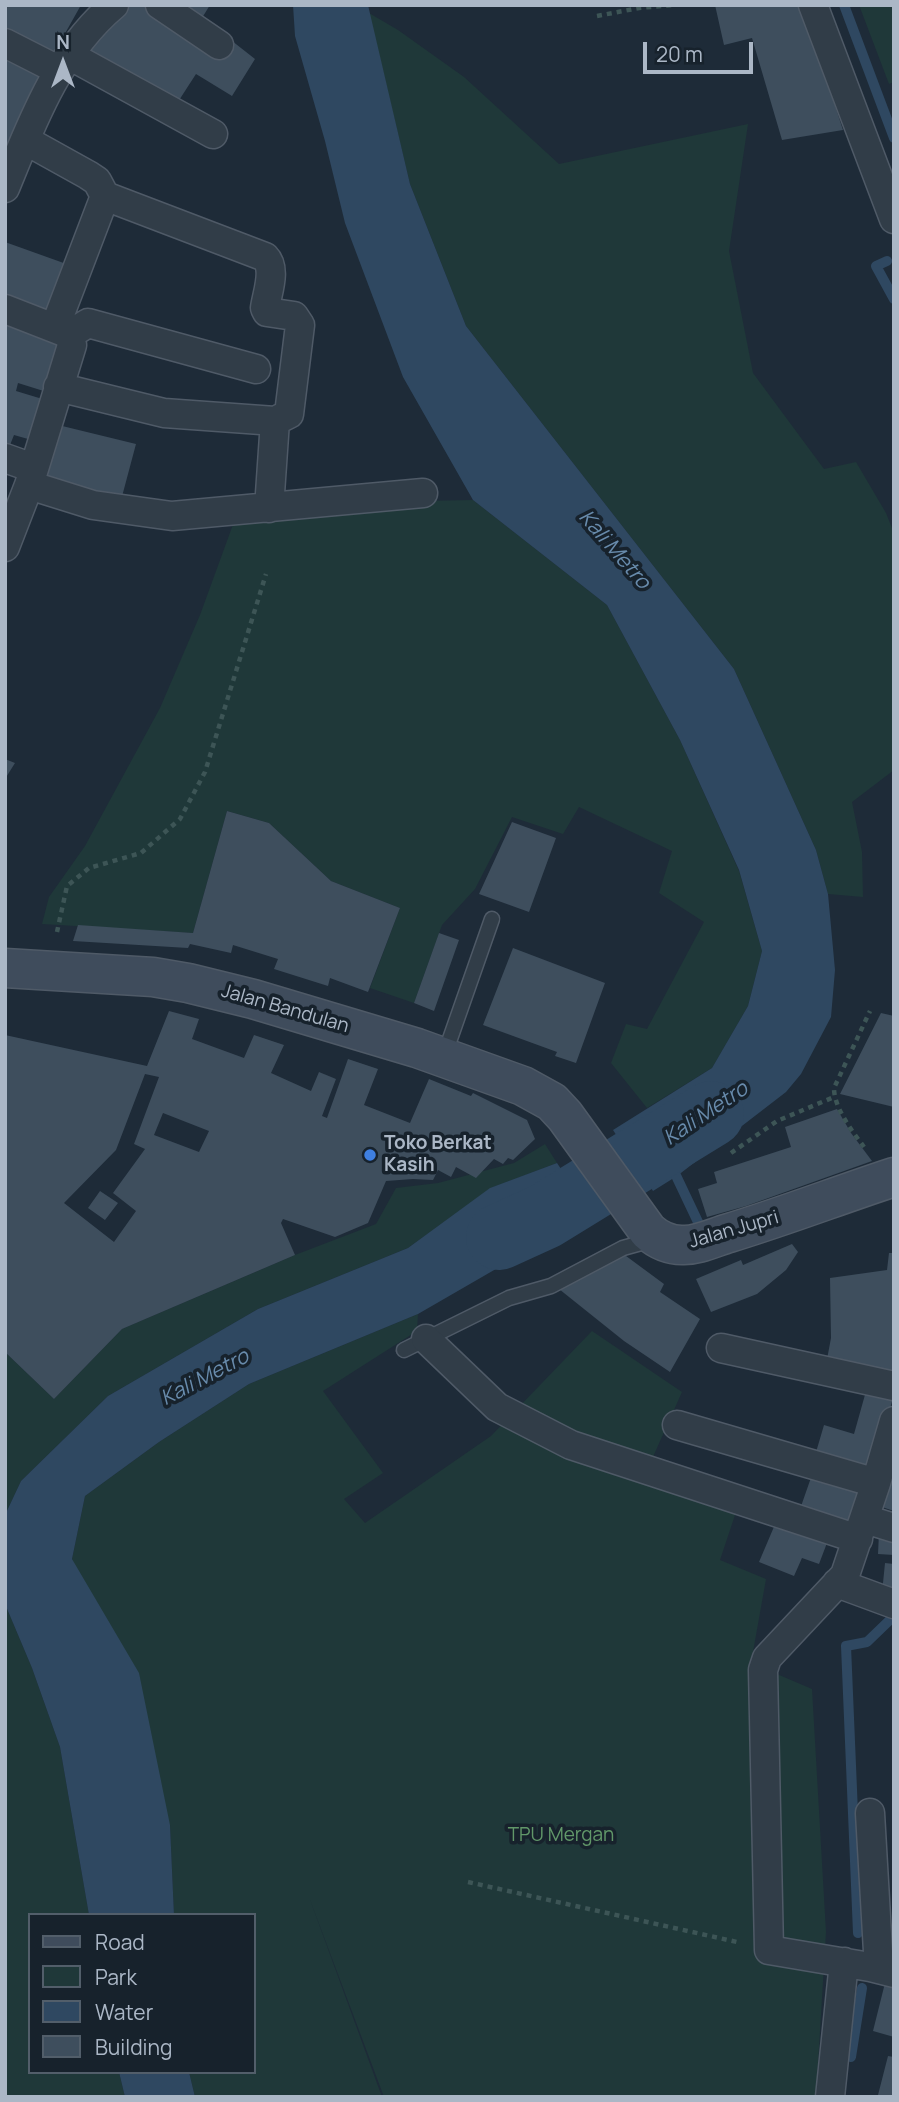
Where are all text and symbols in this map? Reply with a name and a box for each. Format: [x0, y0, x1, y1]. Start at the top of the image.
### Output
north arrow [28, 28, 98, 98]
scale bar [647, 28, 757, 72]
text: N [56, 29, 70, 55]
text: 20 m [656, 40, 703, 68]
water label: Kali Metro [573, 505, 655, 595]
street label: Jalan Bandulan [219, 980, 351, 1038]
water label: Kali Metro [659, 1077, 753, 1151]
place label: Toko Berkat Kasih [384, 1133, 492, 1177]
marker: Toko Berkat Kasih [362, 1147, 378, 1163]
street label: Jalan Jupri [687, 1206, 781, 1254]
water label: Kali Metro [157, 1344, 253, 1412]
park label: TPU Mergan [508, 1825, 614, 1847]
legend [28, 1913, 256, 2074]
text: Road [95, 1928, 145, 1956]
text: Park [95, 1963, 137, 1991]
text: Water [95, 1998, 153, 2026]
text: Building [95, 2033, 172, 2061]

